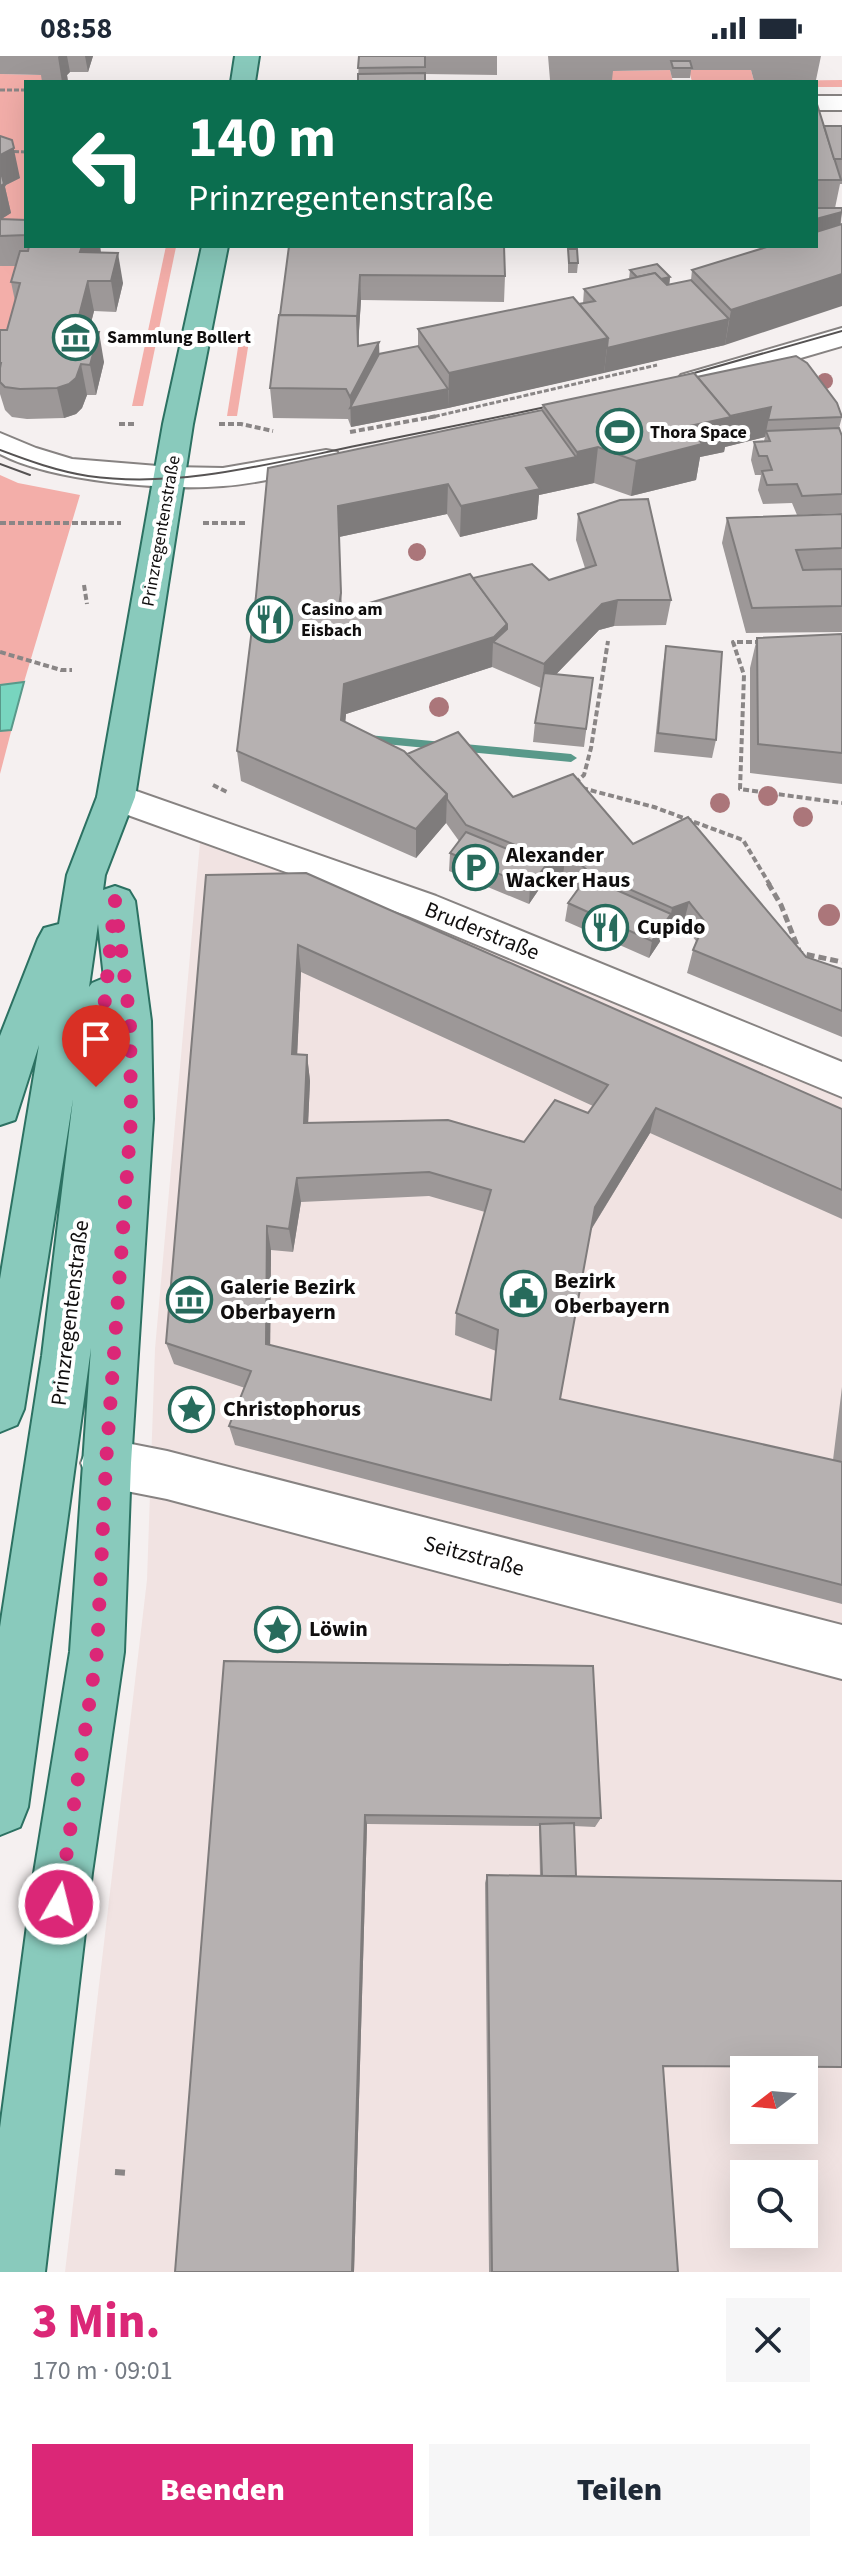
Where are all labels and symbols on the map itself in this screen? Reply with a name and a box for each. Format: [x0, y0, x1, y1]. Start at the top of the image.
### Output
museum icon: Sammlung Bollert [52, 313, 100, 361]
place label: Sammlung Bollert [107, 325, 251, 350]
sports icon: Thora Space [595, 408, 643, 456]
place label: Thora Space [650, 420, 747, 445]
street label: Prinzregentenstraße [135, 454, 187, 608]
restaurant icon: Casino am Eisbach [246, 595, 294, 643]
place label: Casino am Eisbach [301, 597, 383, 643]
place label: Alexander Wacker Haus [505, 839, 630, 896]
parking icon: Alexander Wacker Haus [451, 844, 499, 892]
street label: Bruderstraße [420, 893, 544, 969]
restaurant icon: Cupido [582, 903, 630, 951]
place label: Cupido [637, 911, 706, 943]
pin [62, 1005, 130, 1087]
street label: Prinzregentenstraße [43, 1218, 97, 1408]
place label: Bezirk Oberbayern [554, 1265, 670, 1322]
public building icon: Bezirk Oberbayern [499, 1270, 547, 1318]
place label: Galerie Bezirk Oberbayern [220, 1271, 356, 1328]
museum icon: Galerie Bezirk Oberbayern [165, 1276, 213, 1324]
place icon: Christophorus [168, 1385, 216, 1433]
place label: Christophorus [223, 1393, 361, 1425]
street label: Seitzstraße [420, 1527, 528, 1585]
place icon: Löwin [254, 1605, 302, 1653]
place label: Löwin [309, 1613, 368, 1645]
position arrow [17, 1862, 101, 1946]
north arrow [730, 2056, 818, 2144]

